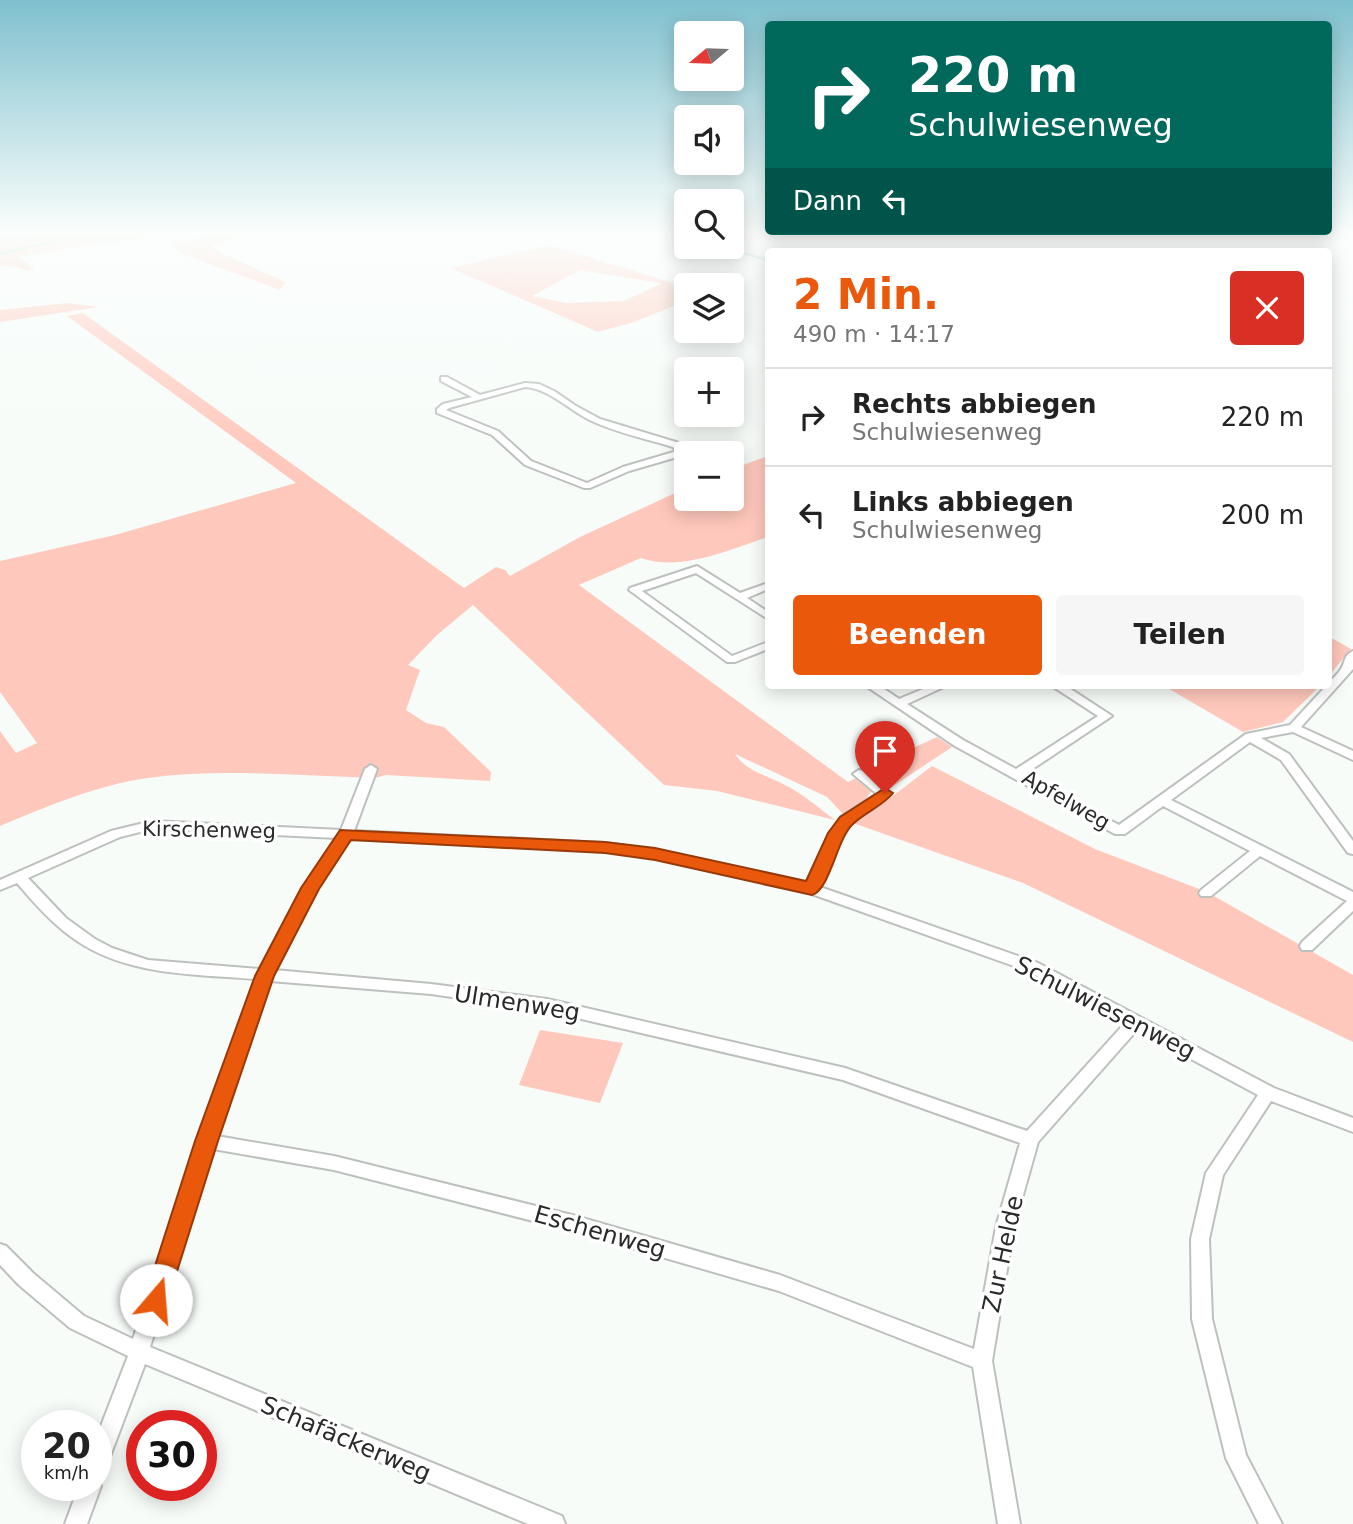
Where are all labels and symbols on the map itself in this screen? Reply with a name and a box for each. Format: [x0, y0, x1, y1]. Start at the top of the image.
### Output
north arrow [674, 21, 744, 91]
pin [855, 721, 915, 793]
street label: Apfelweg [1018, 765, 1114, 835]
street label: Kirschenweg [142, 817, 276, 843]
street label: Schulwiesenweg [1010, 950, 1200, 1066]
street label: Ulmenweg [452, 979, 582, 1027]
street label: Zur Helde [977, 1193, 1029, 1315]
street label: Eschenweg [531, 1200, 669, 1264]
position arrow [119, 1263, 193, 1337]
street label: Schafäckerweg [257, 1391, 435, 1487]
speed limit sign: 30 [126, 1410, 217, 1501]

